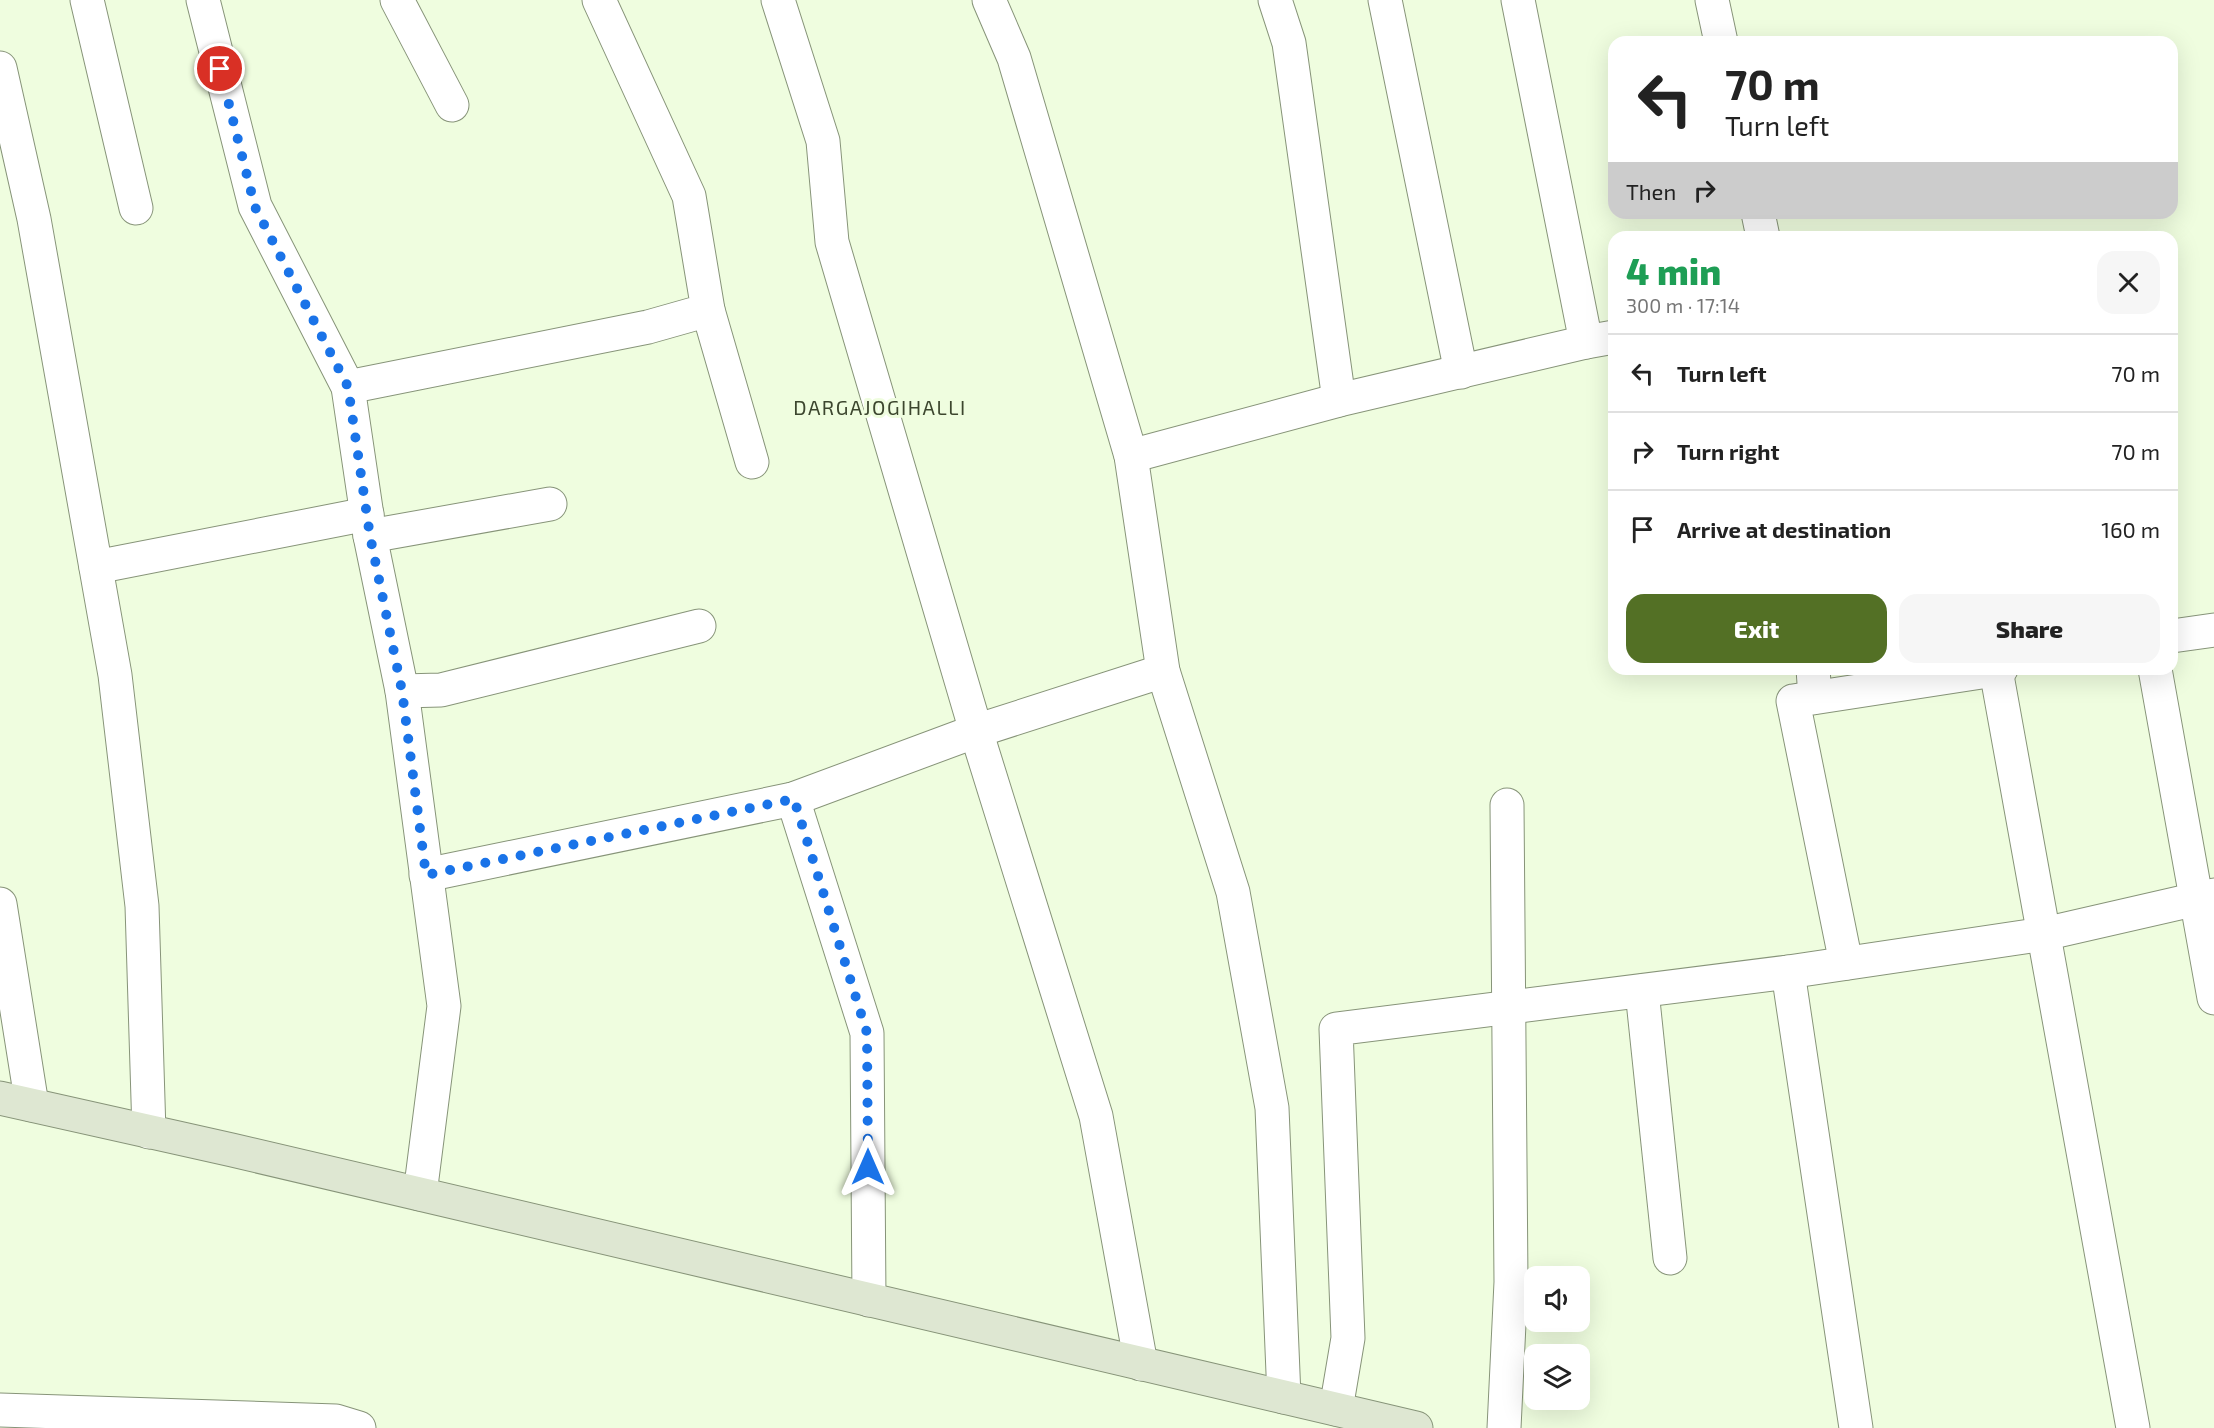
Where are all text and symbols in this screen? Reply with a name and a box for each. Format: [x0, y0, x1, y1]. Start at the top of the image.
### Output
pin [194, 43, 245, 94]
icon: arrive [203, 52, 236, 85]
text: 70 m [1725, 58, 1820, 108]
icon: left [1626, 60, 1704, 138]
text: Turn left [1725, 109, 1829, 141]
icon: right [1688, 174, 1721, 207]
text: Then [1626, 178, 1676, 204]
text: 4 min [1626, 249, 1721, 292]
button: close [2097, 251, 2160, 314]
text: 300 m · 17:14 [1626, 293, 1740, 317]
icon: left [1626, 357, 1659, 390]
text: Turn left [1677, 360, 1766, 386]
text: 70 m [2111, 360, 2160, 386]
district label: DARGAJOGIHALLI [793, 395, 967, 419]
icon: right [1626, 435, 1659, 468]
text: Turn right [1677, 438, 1779, 464]
text: 70 m [2111, 438, 2160, 464]
icon: arrive [1626, 513, 1659, 546]
text: Arrive at destination [1677, 516, 1891, 542]
text: 160 m [2101, 516, 2160, 542]
button: Exit [1626, 594, 1887, 663]
button: Share [1899, 594, 2160, 663]
position arrow [836, 1135, 900, 1199]
map controls [1524, 1266, 1590, 1410]
button: sound [1524, 1266, 1590, 1332]
button: layers [1524, 1344, 1590, 1410]

